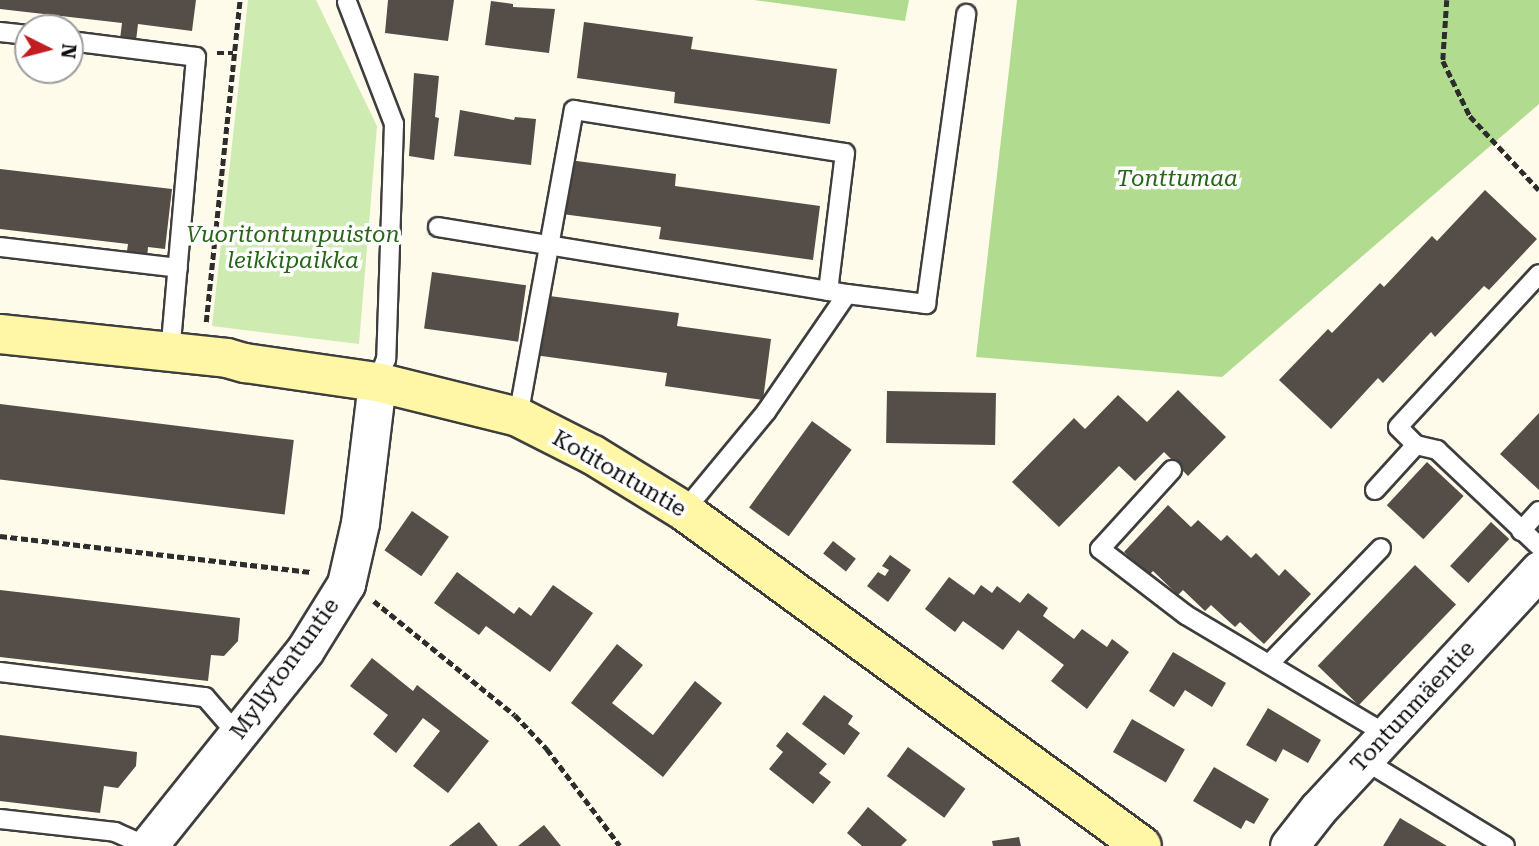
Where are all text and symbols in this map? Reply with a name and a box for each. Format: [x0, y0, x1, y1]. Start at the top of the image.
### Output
north arrow [14, 14, 84, 84]
text: N [56, 43, 81, 60]
park label: Tonttumaa [1116, 165, 1238, 193]
park label: Vuoritontunpuiston leikkipaikka [186, 221, 400, 275]
street label: Kotitontuntie [547, 425, 691, 523]
street label: Myllytontuntie [225, 593, 345, 745]
street label: Tontunmäentie [1345, 635, 1481, 779]

